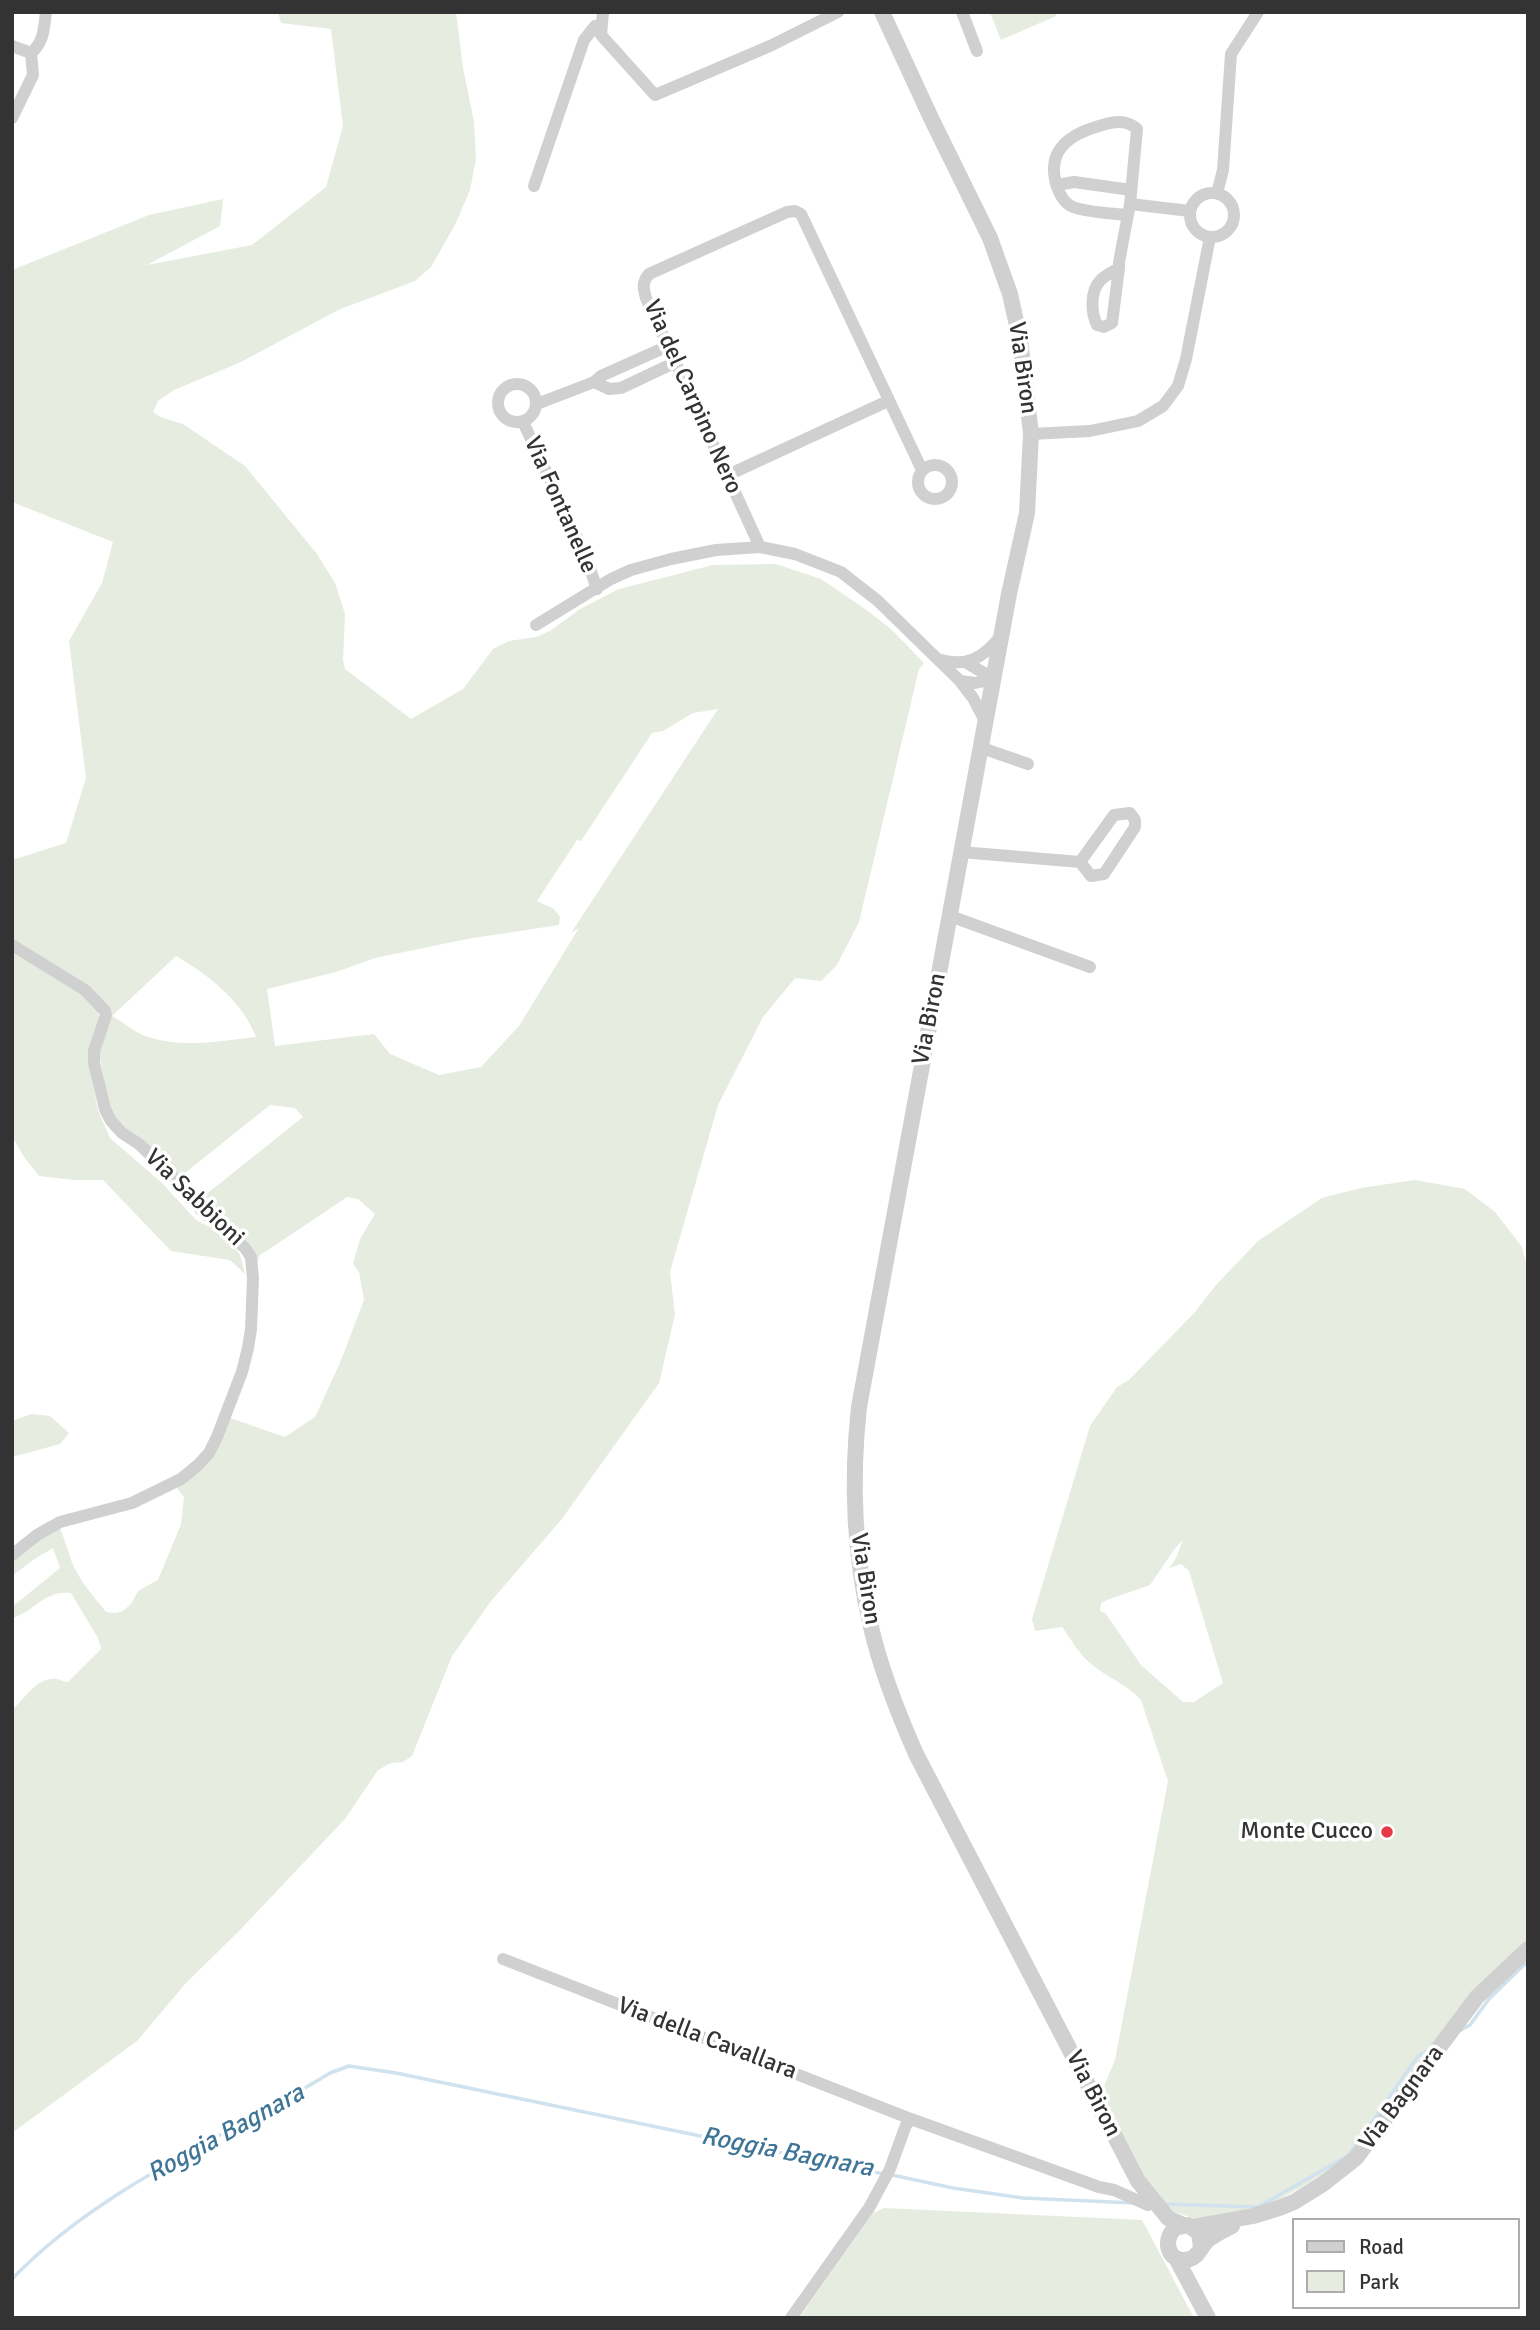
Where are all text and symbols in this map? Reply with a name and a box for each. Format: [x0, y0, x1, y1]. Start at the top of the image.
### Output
street label: Via del Carpino Nero [636, 296, 748, 498]
street label: Via Biron [1001, 320, 1043, 416]
street label: Via Fontanelle [517, 432, 603, 578]
street label: Via Biron [907, 971, 953, 1067]
street label: Via Sabbioni [138, 1143, 250, 1253]
street label: Via Biron [844, 1531, 886, 1627]
place label: Monte Cucco [1240, 1818, 1373, 1846]
marker: Monte Cucco [1379, 1824, 1395, 1840]
street label: Via della Cavallara [613, 1992, 801, 2086]
street label: Via Bagnara [1353, 2040, 1451, 2156]
street label: Via Biron [1059, 2046, 1127, 2142]
water label: Roggia Bagnara [142, 2078, 310, 2190]
water label: Roggia Bagnara [698, 2121, 876, 2185]
legend [1292, 2218, 1519, 2309]
text: Road [1359, 2234, 1404, 2260]
text: Park [1359, 2269, 1399, 2295]

